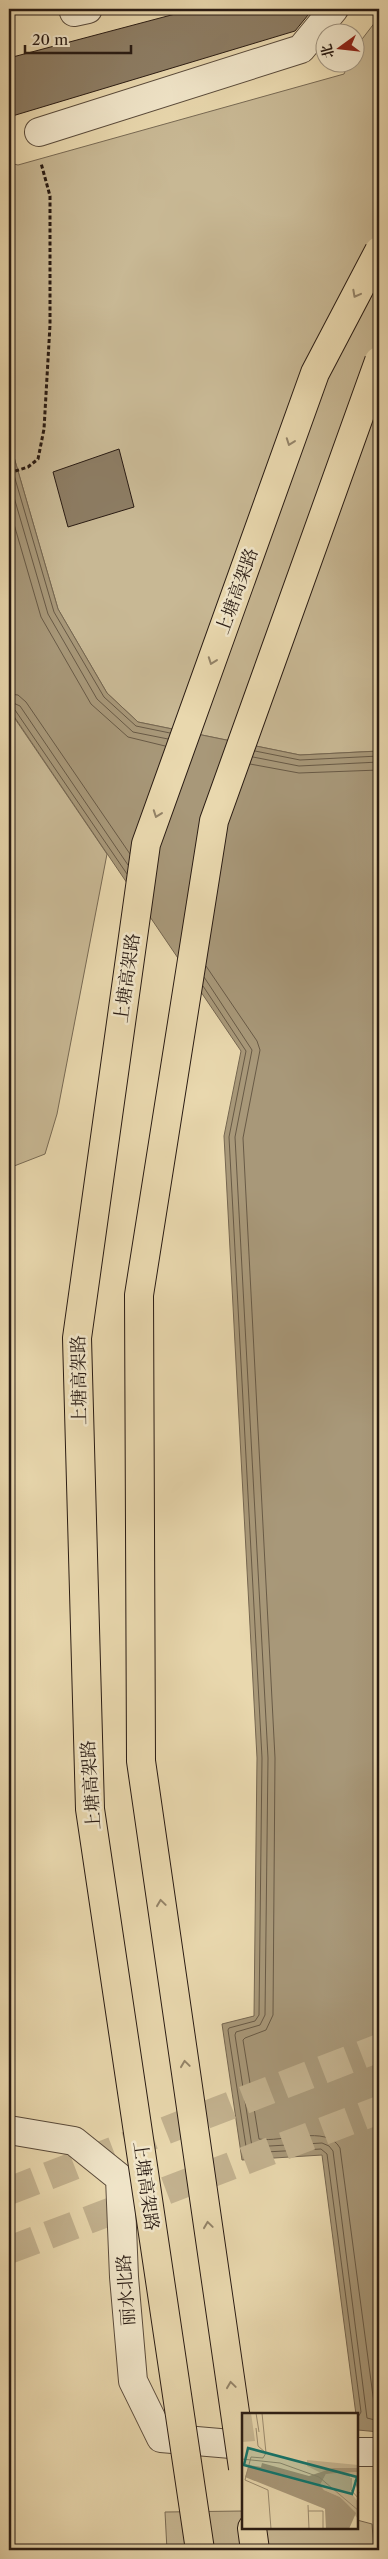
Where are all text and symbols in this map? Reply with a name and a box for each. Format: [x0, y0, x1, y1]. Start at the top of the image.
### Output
scale bar [25, 22, 131, 54]
north arrow [316, 22, 366, 72]
text: 20 m [32, 30, 68, 49]
text: 北 [317, 42, 338, 60]
one-way arrow [353, 289, 363, 298]
one-way arrow [286, 438, 296, 446]
street label: 上塘高架路 [211, 545, 263, 637]
one-way arrow [208, 657, 218, 665]
one-way arrow [153, 810, 163, 818]
street label: 上塘高架路 [110, 932, 144, 1024]
street label: 上塘高架路 [67, 1335, 91, 1425]
street label: 上塘高架路 [77, 1739, 105, 1831]
one-way arrow [157, 1899, 167, 1907]
one-way arrow [180, 2059, 190, 2068]
street label: 上塘高架路 [129, 2140, 163, 2232]
one-way arrow [203, 2220, 214, 2228]
street label: 丽水北路 [113, 2253, 139, 2327]
one-way arrow [226, 2381, 237, 2389]
inset map [242, 2413, 358, 2529]

